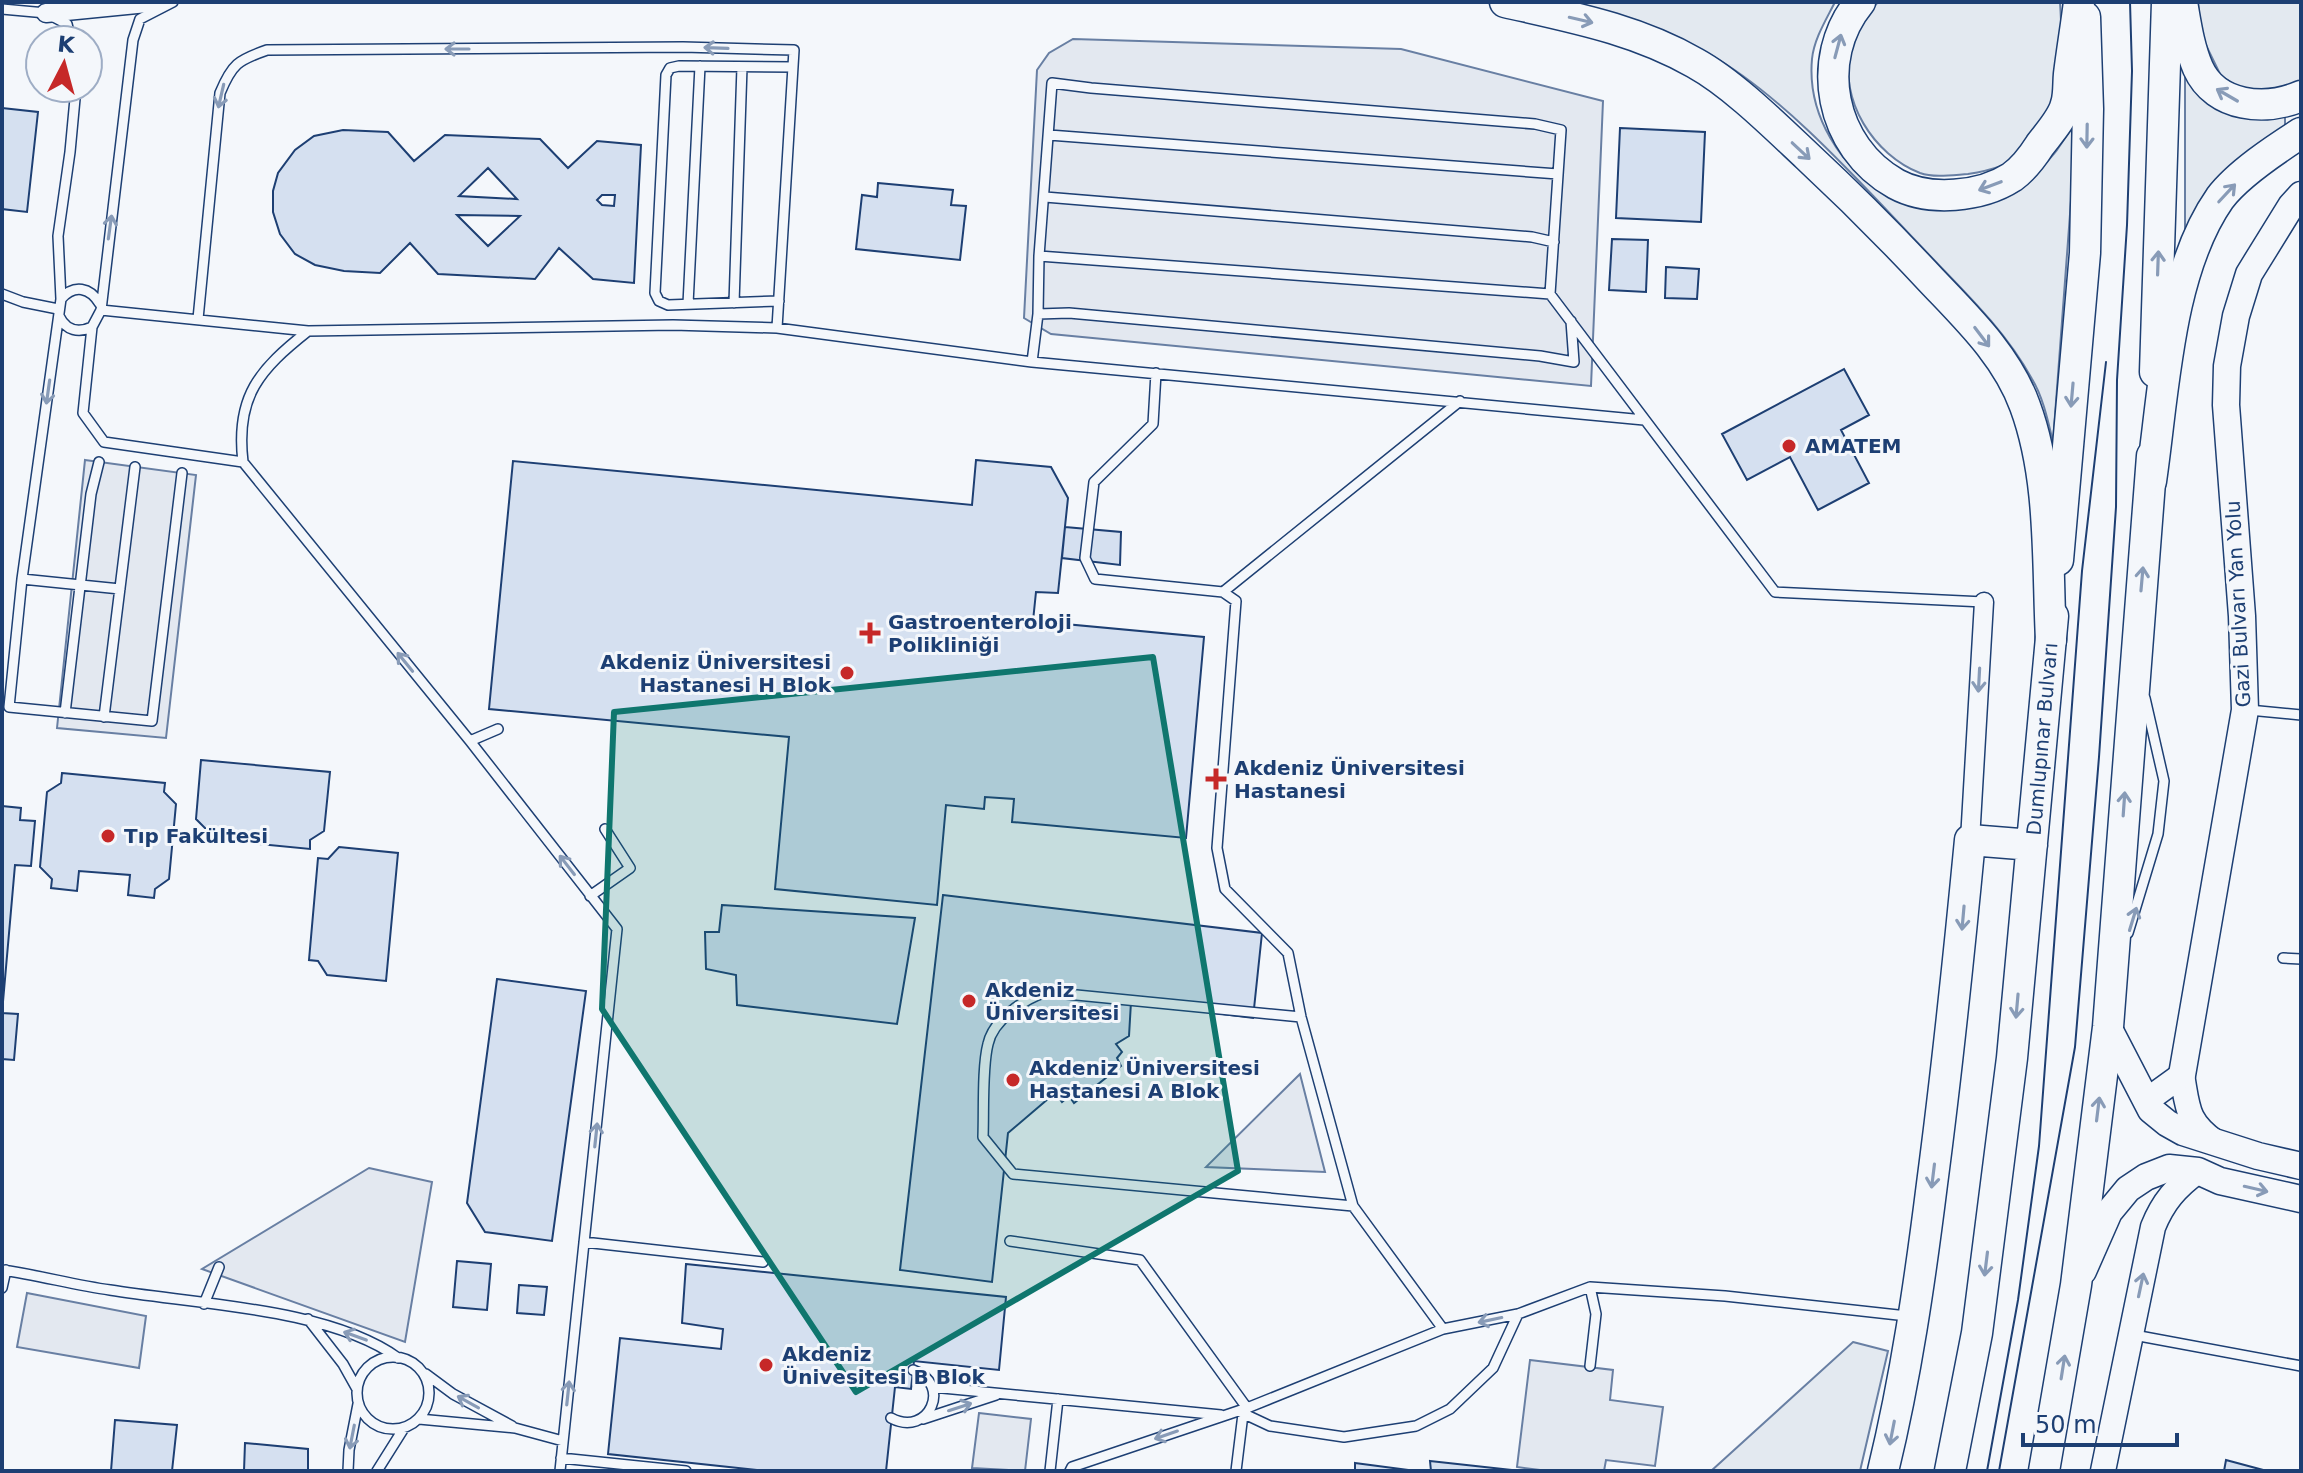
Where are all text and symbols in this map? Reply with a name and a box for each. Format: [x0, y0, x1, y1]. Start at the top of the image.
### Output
one-way arrow [1568, 13, 1594, 28]
north arrow [24, 24, 104, 104]
text: K [56, 31, 77, 58]
one-way arrow [1831, 33, 1846, 59]
one-way arrow [703, 40, 730, 55]
one-way arrow [444, 41, 471, 56]
one-way arrow [213, 83, 228, 109]
one-way arrow [2216, 87, 2239, 103]
one-way arrow [2080, 122, 2095, 149]
one-way arrow [1791, 141, 1811, 160]
one-way arrow [1979, 180, 2003, 194]
one-way arrow [2217, 183, 2236, 204]
one-way arrow [103, 215, 118, 240]
one-way arrow [2151, 250, 2166, 277]
one-way arrow [1974, 325, 1991, 347]
one-way arrow [40, 379, 55, 404]
one-way arrow [2065, 381, 2080, 408]
place label: AMATEM [1805, 434, 1902, 458]
marker: AMATEM [1780, 437, 1798, 455]
street label: Gazi Bulvarı Yan Yolu [2221, 500, 2255, 708]
one-way arrow [2135, 566, 2150, 593]
place label: Gastroenteroloji Polikliniği [888, 610, 1072, 657]
marker: Gastroenteroloji Polikliniği [859, 622, 881, 644]
street label: Dumlupınar Bulvarı [2022, 642, 2062, 836]
place label: Akdeniz Üniversitesi Hastanesi H Blok [600, 650, 832, 697]
one-way arrow [396, 652, 414, 672]
marker: Akdeniz Üniversitesi Hastanesi H Blok [838, 664, 856, 682]
one-way arrow [1971, 666, 1986, 693]
place label: Akdeniz Üniversitesi Hastanesi [1234, 756, 1465, 803]
marker: Akdeniz Üniversitesi Hastanesi [1205, 768, 1227, 790]
one-way arrow [2117, 791, 2132, 818]
place label: Tıp Fakültesi [124, 824, 268, 848]
marker: Tıp Fakültesi [99, 827, 117, 845]
one-way arrow [558, 855, 575, 876]
one-way arrow [1955, 904, 1970, 931]
one-way arrow [2126, 906, 2141, 932]
place label: Akdeniz Üniversitesi [985, 978, 1119, 1025]
marker: Akdeniz Üniversitesi [960, 992, 978, 1010]
one-way arrow [2009, 992, 2024, 1019]
place label: Akdeniz Üniversitesi Hastanesi A Blok [1029, 1056, 1260, 1103]
marker: Akdeniz Üniversitesi Hastanesi A Blok [1004, 1071, 1022, 1089]
one-way arrow [2091, 1097, 2106, 1122]
one-way arrow [588, 1122, 603, 1149]
one-way arrow [1925, 1163, 1940, 1188]
one-way arrow [2243, 1182, 2268, 1197]
one-way arrow [1978, 1250, 1993, 1277]
one-way arrow [2134, 1273, 2149, 1298]
one-way arrow [1477, 1313, 1503, 1328]
one-way arrow [343, 1327, 368, 1342]
place label: Akdeniz Ünivesitesi B Blok [782, 1342, 986, 1389]
one-way arrow [2057, 1355, 2072, 1380]
marker: Akdeniz Ünivesitesi B Blok [757, 1356, 775, 1374]
one-way arrow [561, 1381, 576, 1407]
one-way arrow [456, 1394, 480, 1409]
scale bar [2023, 1397, 2177, 1447]
one-way arrow [947, 1398, 972, 1413]
text: 50 m [2035, 1411, 2097, 1439]
one-way arrow [1884, 1420, 1899, 1445]
one-way arrow [344, 1424, 359, 1449]
one-way arrow [1154, 1429, 1179, 1444]

